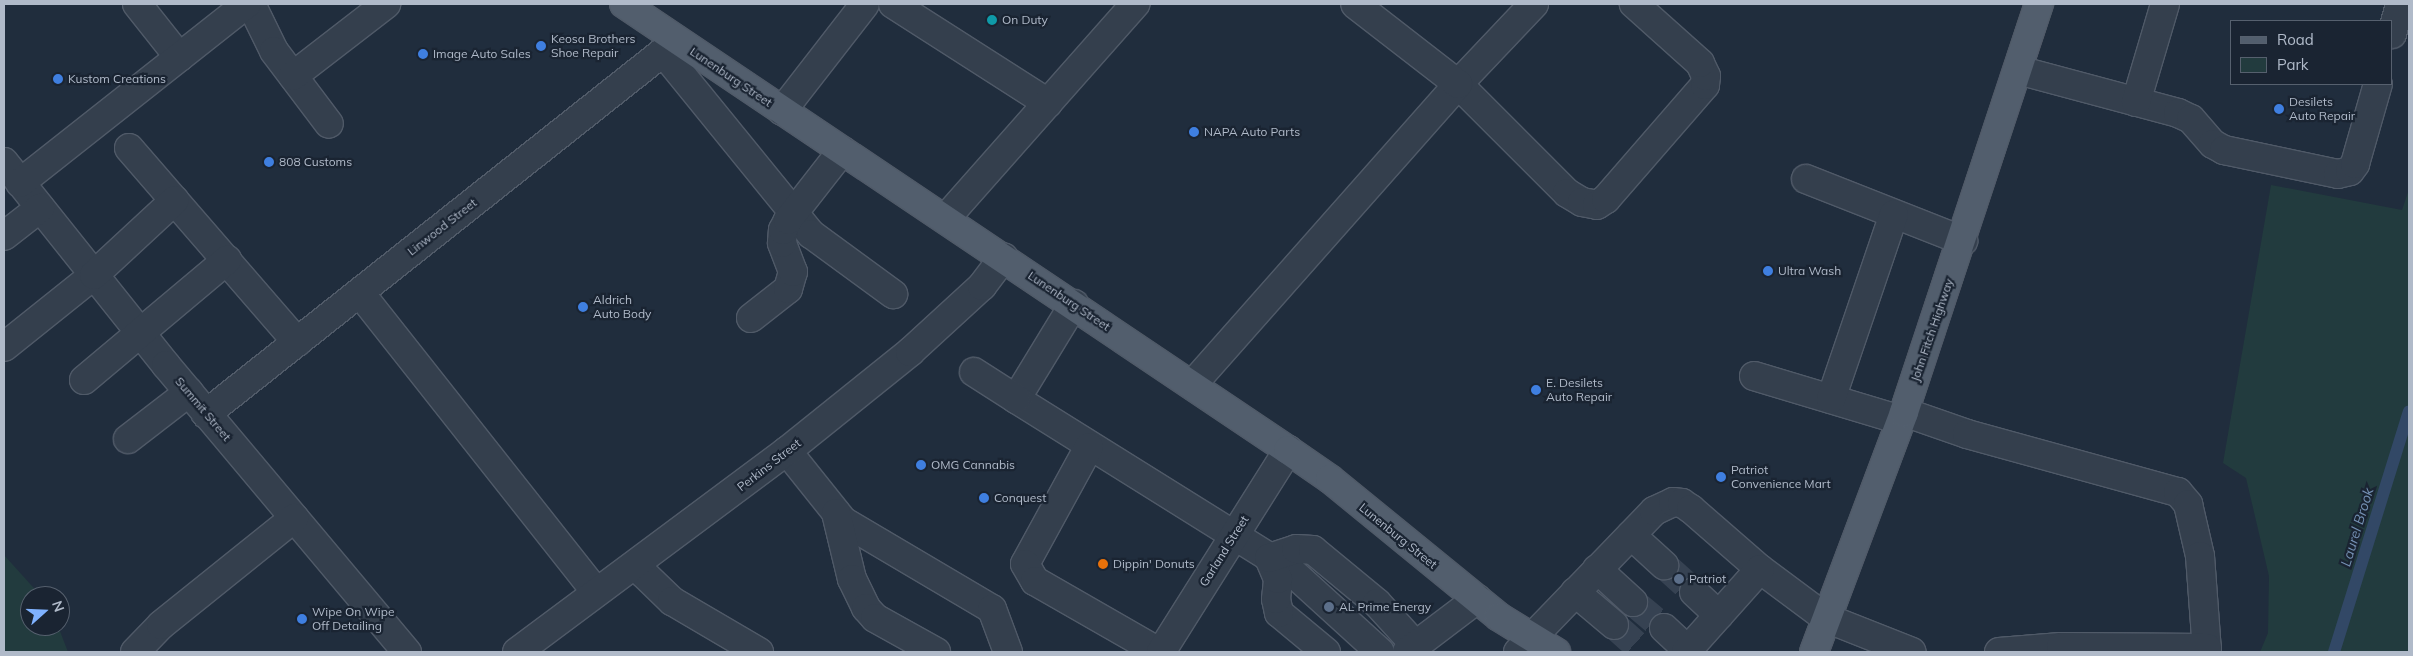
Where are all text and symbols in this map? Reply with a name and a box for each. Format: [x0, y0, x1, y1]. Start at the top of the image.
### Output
place label: On Duty [1002, 13, 1048, 27]
marker: On Duty [986, 14, 998, 26]
legend [2230, 20, 2393, 85]
text: Road [2277, 30, 2314, 49]
place label: Keosa Brothers Shoe Repair [551, 32, 635, 60]
marker: Keosa Brothers Shoe Repair [535, 40, 547, 52]
street label: Lunenburg Street [687, 44, 775, 110]
place label: Image Auto Sales [433, 47, 531, 61]
marker: Image Auto Sales [417, 48, 429, 60]
text: Park [2277, 55, 2309, 74]
place label: Kustom Creations [68, 72, 166, 86]
marker: Kustom Creations [52, 73, 64, 85]
place label: Desilets Auto Repair [2289, 95, 2355, 123]
marker: Desilets Auto Repair [2273, 103, 2285, 115]
place label: NAPA Auto Parts [1204, 125, 1300, 139]
marker: NAPA Auto Parts [1188, 126, 1200, 138]
place label: 808 Customs [279, 155, 352, 169]
marker: 808 Customs [263, 156, 275, 168]
street label: Linwood Street [404, 195, 480, 259]
place label: Ultra Wash [1778, 264, 1841, 278]
marker: Ultra Wash [1762, 265, 1774, 277]
street label: Lunenburg Street [1025, 268, 1113, 334]
street label: John Fitch Highway [1908, 277, 1956, 383]
place label: Aldrich Auto Body [593, 293, 651, 321]
marker: Aldrich Auto Body [577, 301, 589, 313]
street label: Summit Street [172, 374, 234, 444]
place label: E. Desilets Auto Repair [1546, 376, 1612, 404]
marker: E. Desilets Auto Repair [1530, 384, 1542, 396]
street label: Perkins Street [734, 436, 804, 494]
place label: OMG Cannabis [931, 458, 1015, 472]
marker: OMG Cannabis [915, 459, 927, 471]
place label: Patriot Convenience Mart [1731, 463, 1831, 491]
marker: Patriot Convenience Mart [1715, 471, 1727, 483]
water label: Laurel Brook [2337, 486, 2377, 568]
place label: Conquest [994, 491, 1046, 505]
marker: Conquest [978, 492, 990, 504]
street label: Lunenburg Street [1356, 500, 1440, 572]
street label: Garland Street [1196, 513, 1252, 589]
place label: Dippin' Donuts [1113, 557, 1195, 571]
marker: Dippin' Donuts [1097, 558, 1109, 570]
place label: Patriot [1689, 572, 1726, 586]
marker: Patriot [1673, 573, 1685, 585]
north arrow [20, 586, 70, 636]
text: N [48, 598, 68, 614]
place label: AL Prime Energy [1339, 600, 1431, 614]
marker: AL Prime Energy [1323, 601, 1335, 613]
place label: Wipe On Wipe Off Detailing [312, 605, 394, 633]
marker: Wipe On Wipe Off Detailing [296, 613, 308, 625]

